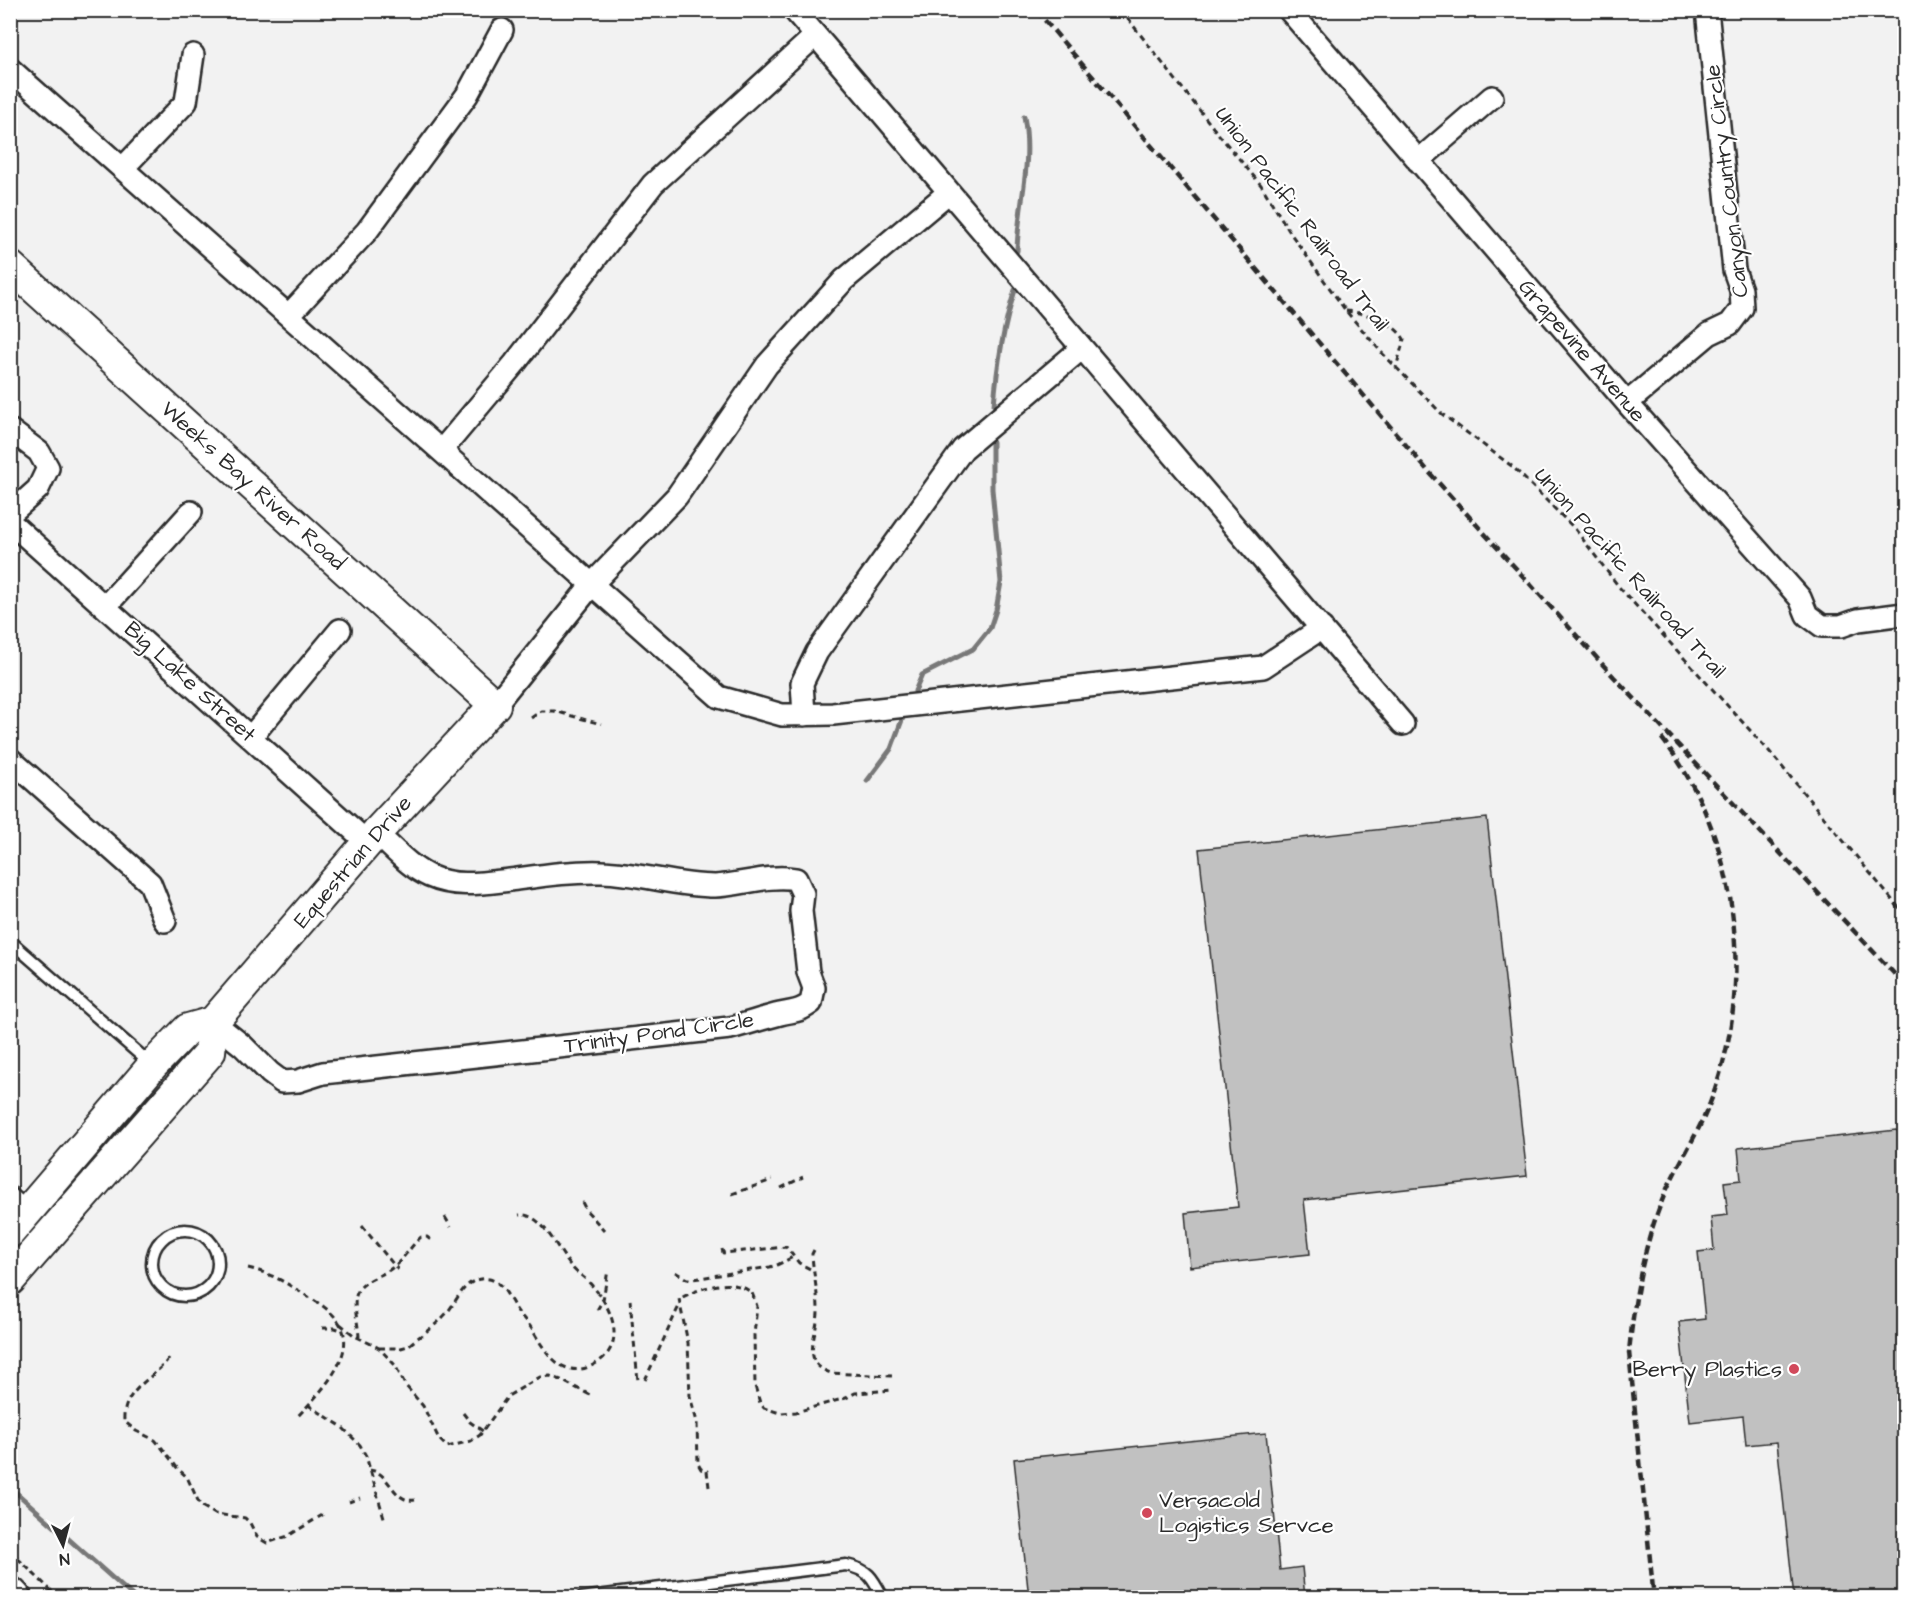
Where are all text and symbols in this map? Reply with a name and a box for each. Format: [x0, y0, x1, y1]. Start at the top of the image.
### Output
street label: Canyon Country Circle [1697, 63, 1758, 299]
street label: Union Pacific Railroad Trail [1207, 100, 1397, 338]
street label: Grapevine Avenue [1511, 273, 1653, 429]
street label: Weeks Bay River Road [153, 394, 352, 578]
street label: Union Pacific Railroad Trail [1527, 461, 1733, 685]
street label: Big Lake Street [117, 614, 263, 750]
street label: Equestrian Drive [287, 789, 419, 935]
street label: Trinity Pond Circle [562, 1004, 756, 1063]
place label: Berry Plastics [1632, 1354, 1782, 1386]
marker: Berry Plastics [1787, 1362, 1801, 1376]
place label: Versacold Logistics Servce [1159, 1485, 1334, 1542]
marker: Versacold Logistics Servce [1140, 1506, 1154, 1520]
north arrow [33, 1515, 93, 1575]
text: N [58, 1547, 71, 1570]

